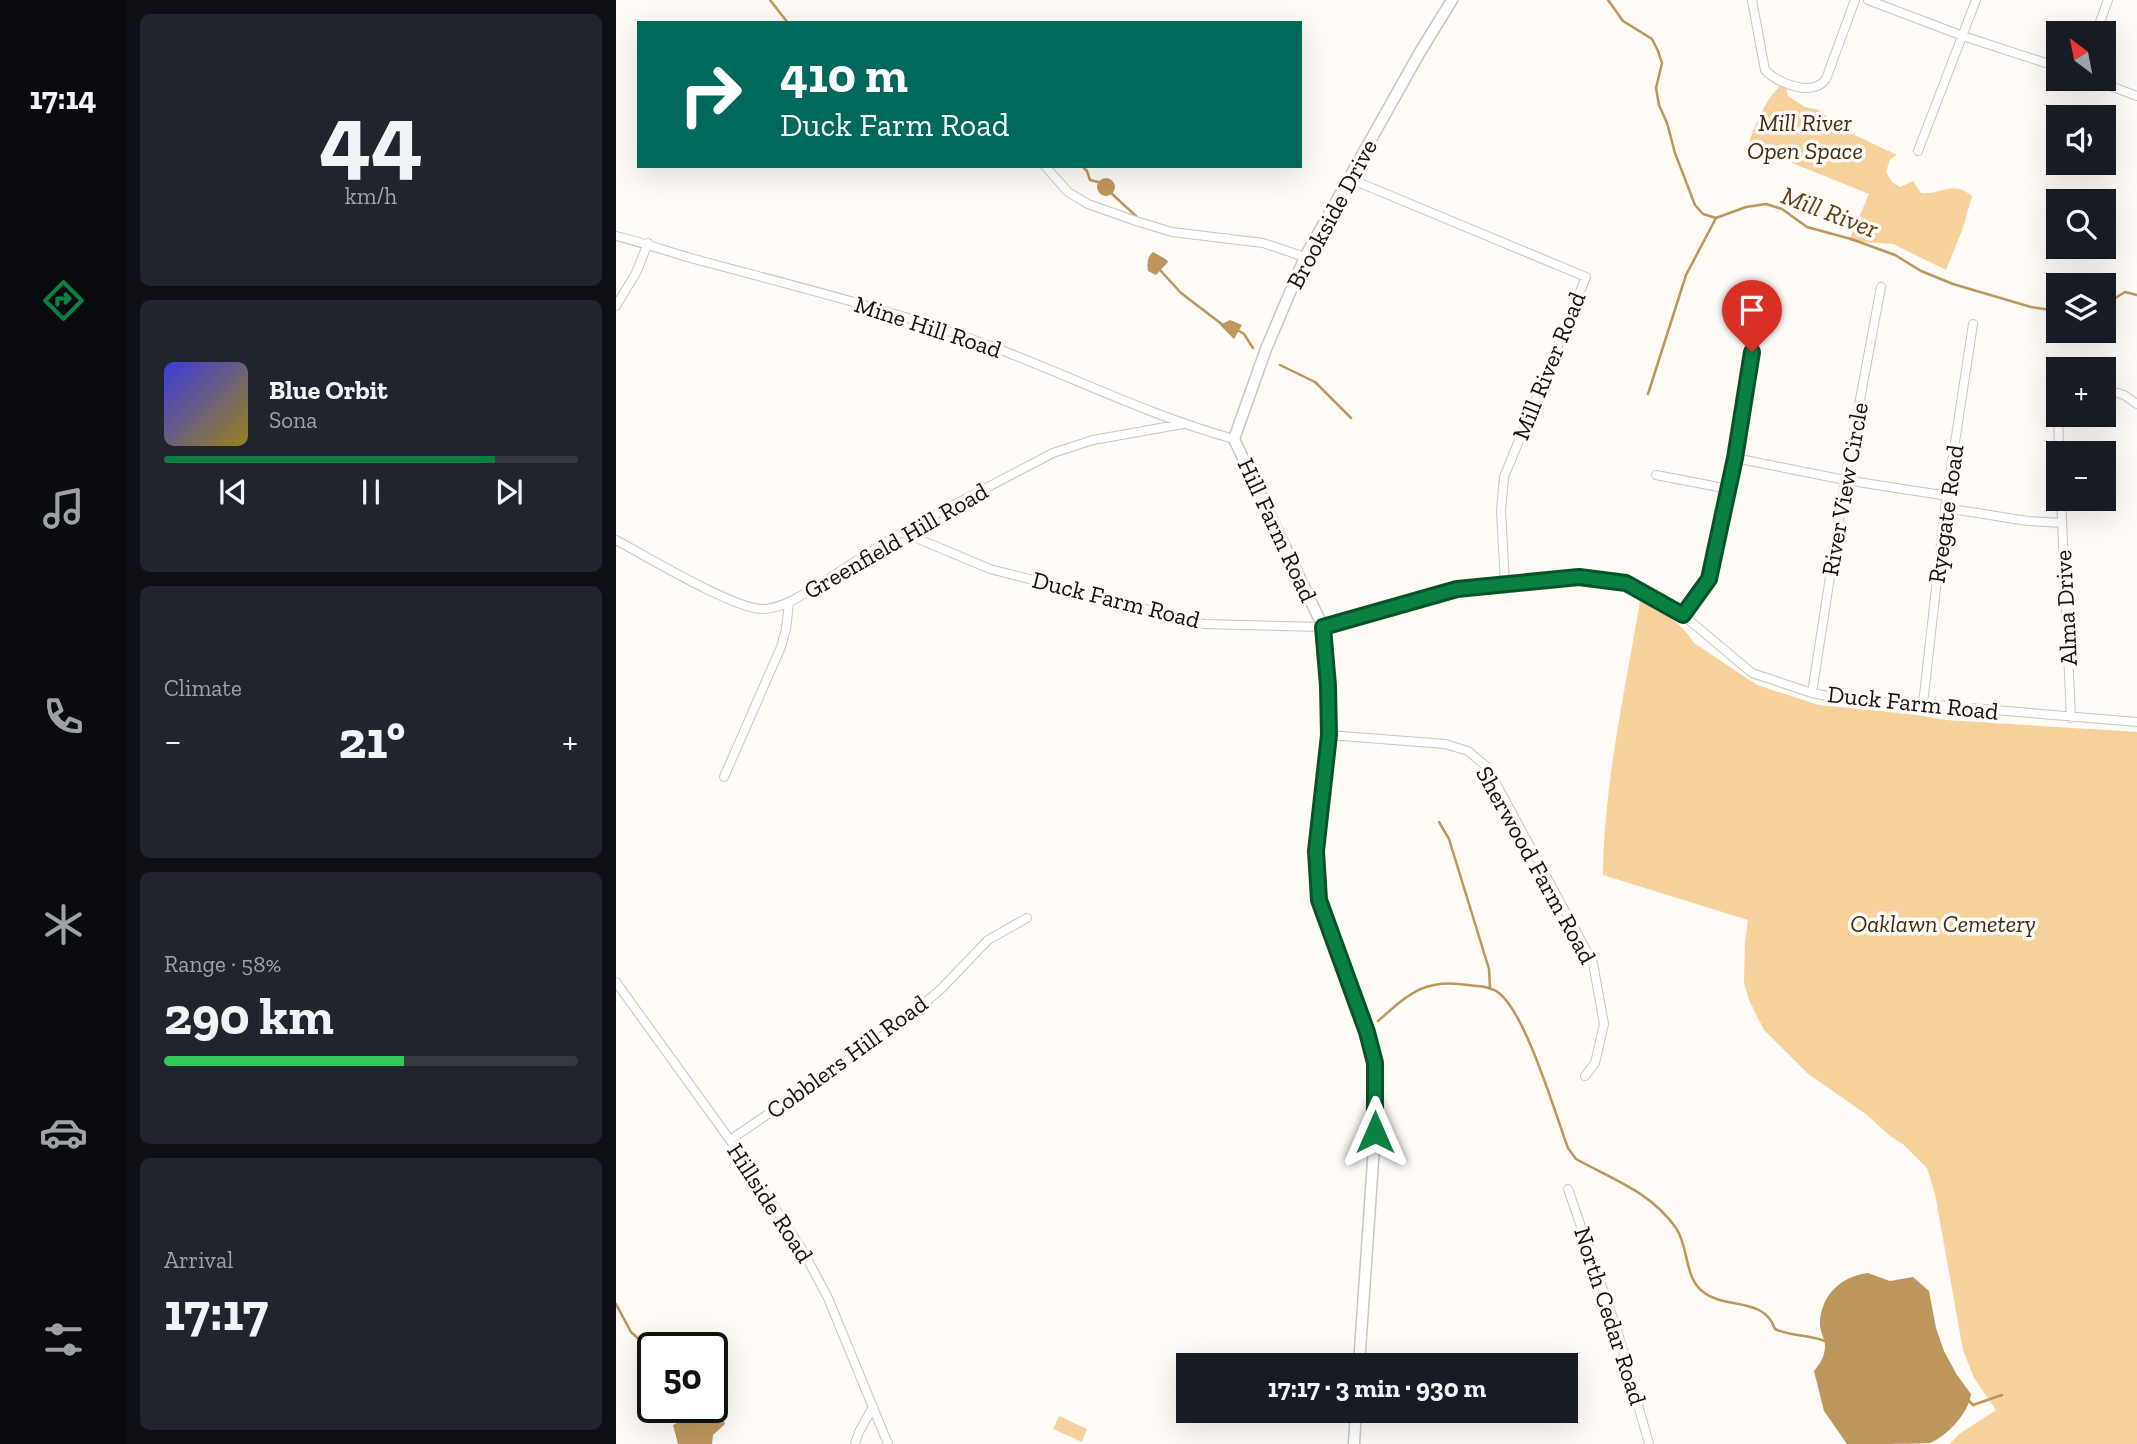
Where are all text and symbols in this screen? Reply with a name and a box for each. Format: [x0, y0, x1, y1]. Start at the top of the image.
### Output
north arrow [2046, 21, 2116, 91]
map controls [2046, 21, 2116, 511]
text: 410 m [780, 46, 908, 105]
icon: right [665, 49, 756, 140]
text: 17:14 [29, 79, 97, 117]
text: 44 [319, 82, 423, 191]
button: sound [2046, 105, 2116, 175]
text: Duck Farm Road [780, 106, 1009, 144]
park label: Mill River Open Space [1747, 108, 1863, 165]
street label: Brookside Drive [1280, 134, 1383, 294]
water label: Mill River [1777, 179, 1883, 245]
text: km/h [345, 182, 397, 210]
button: search [2046, 189, 2116, 259]
button: layers [2046, 273, 2116, 343]
icon: directions [39, 276, 88, 325]
pin [1722, 280, 1782, 352]
street label: Mill River Road [1506, 288, 1591, 444]
street label: Mine Hill Road [851, 289, 1005, 364]
icon: arrive [1733, 291, 1771, 329]
button: + [2046, 357, 2116, 427]
text: Blue Orbit [269, 374, 388, 406]
street label: River View Circle [1815, 400, 1874, 578]
text: Sona [269, 406, 317, 434]
button: − [2046, 441, 2116, 511]
street label: Ryegate Road [1921, 443, 1970, 585]
street label: Hill Farm Road [1231, 453, 1323, 606]
icon: previous [214, 473, 252, 511]
icon: pause [352, 473, 390, 511]
icon: next [490, 473, 528, 511]
street label: Greenfield Hill Road [799, 476, 993, 605]
icon: music [39, 484, 88, 533]
street label: Alma Drive [2048, 549, 2083, 667]
street label: Duck Farm Road [1029, 565, 1203, 634]
text: Climate [164, 674, 242, 702]
street label: Duck Farm Road [1826, 679, 2000, 726]
icon: phone [39, 692, 88, 741]
text: 21° [338, 709, 405, 771]
text: − [164, 718, 182, 764]
text: + [562, 718, 578, 764]
street label: Sherwood Farm Road [1470, 761, 1603, 969]
icon: climate [39, 900, 88, 949]
park label: Oaklawn Cemetery [1850, 909, 2036, 938]
text: Range · 58% [164, 950, 281, 978]
text: 290 km [164, 985, 334, 1047]
street label: Cobblers Hill Road [761, 988, 933, 1125]
position arrow [1338, 1095, 1412, 1169]
icon: car [39, 1108, 88, 1157]
street label: Hillside Road [721, 1138, 820, 1268]
street label: North Cedar Road [1568, 1223, 1653, 1409]
text: Arrival [164, 1246, 233, 1274]
text: 17:17 [164, 1281, 268, 1343]
icon: filters [39, 1315, 88, 1364]
speed limit sign: 50 [637, 1332, 728, 1423]
text: 17:17 · 3 min · 930 m [1268, 1372, 1486, 1404]

